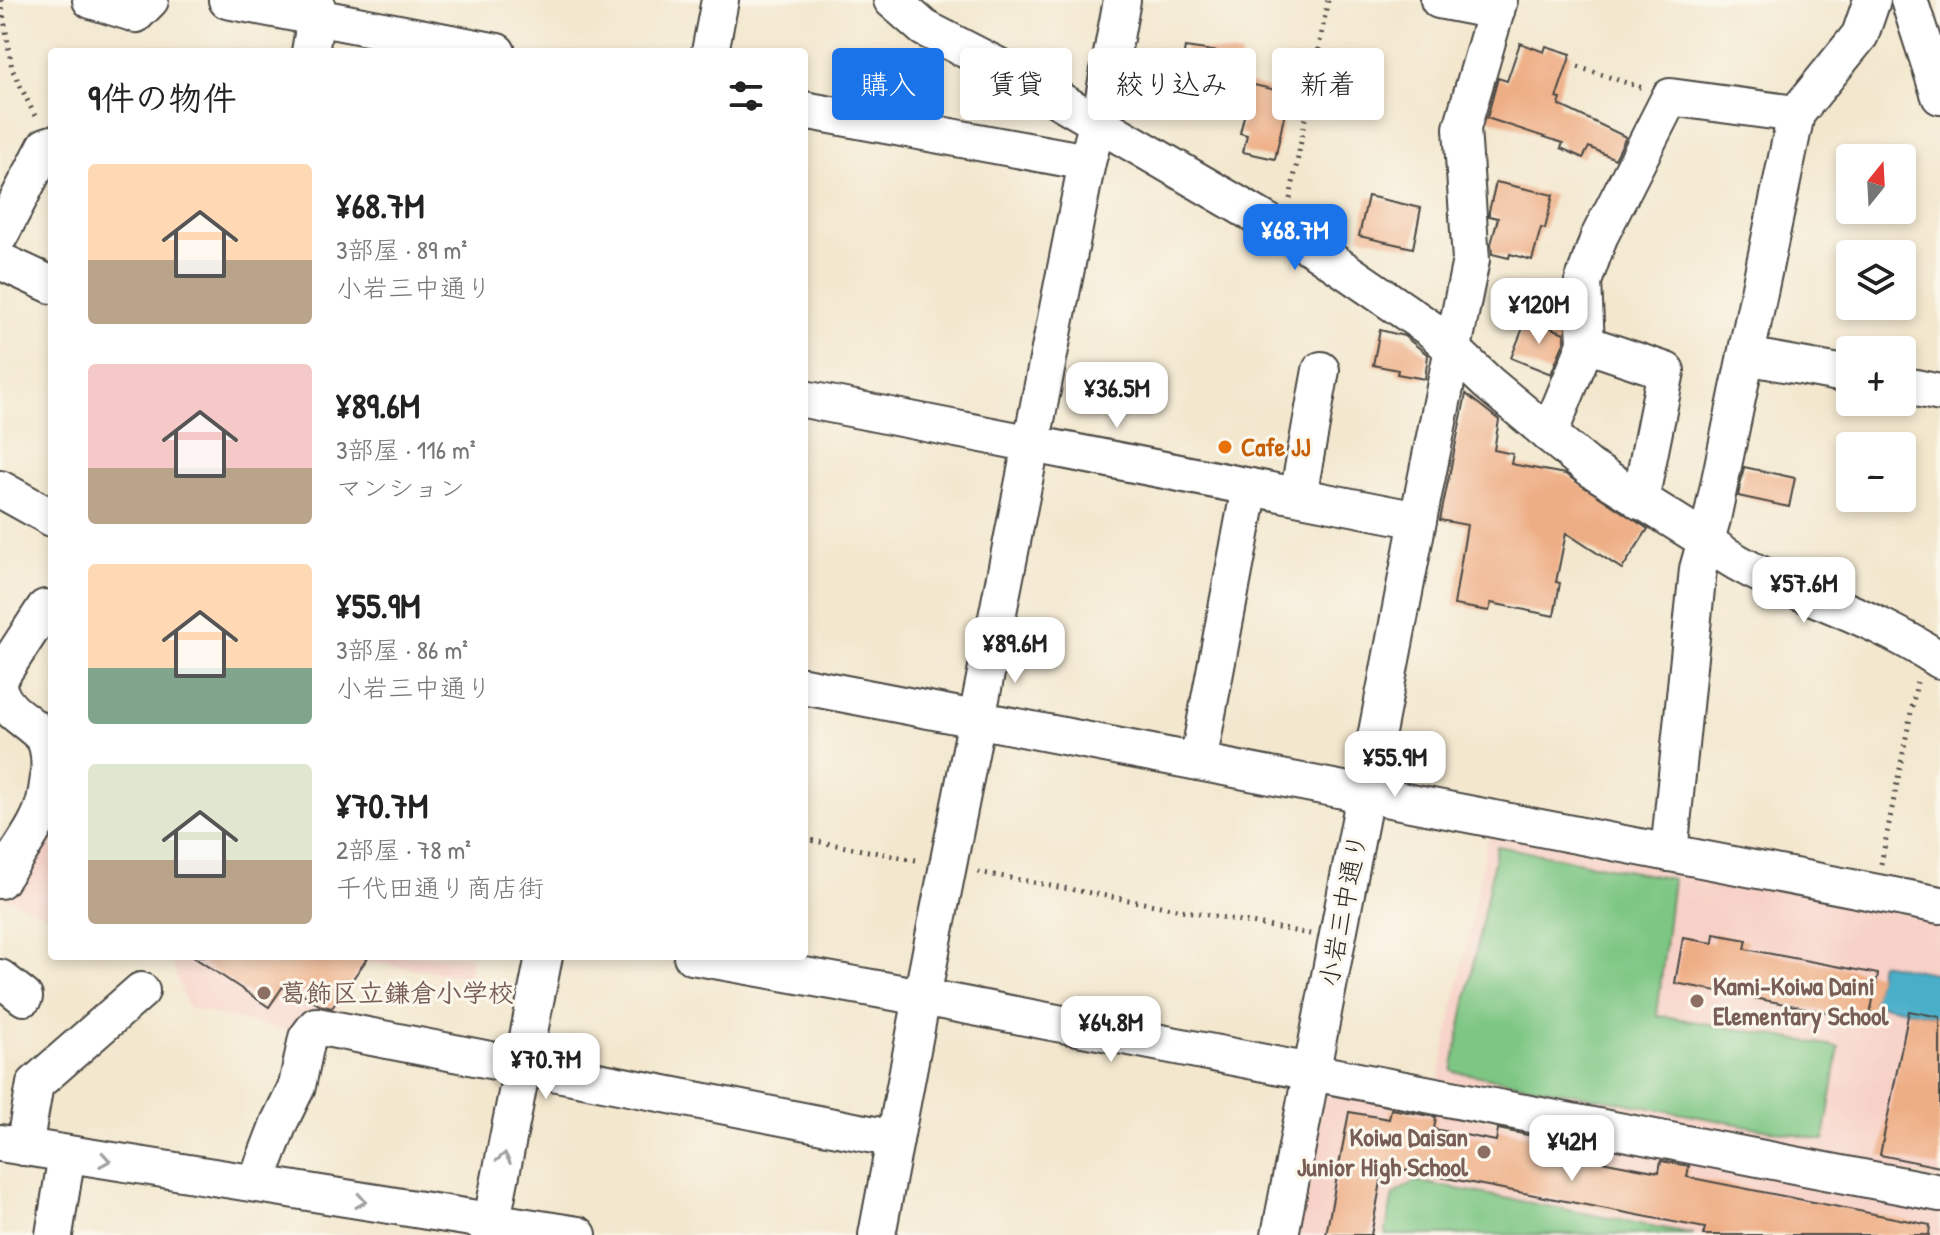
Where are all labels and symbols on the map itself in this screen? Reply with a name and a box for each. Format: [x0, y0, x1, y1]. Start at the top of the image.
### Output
north arrow [1836, 144, 1916, 224]
pin: ¥68.7M [1230, 204, 1360, 272]
pin: ¥120M [1483, 278, 1595, 346]
pin: ¥36.5M [1052, 362, 1182, 430]
place label: Cafe JJ [1241, 429, 1311, 464]
marker: Cafe JJ [1216, 438, 1234, 456]
pin: ¥57.6M [1739, 557, 1869, 625]
pin: ¥89.6M [950, 617, 1080, 685]
pin: ¥55.9M [1330, 731, 1460, 799]
street label: 小岩三中通り [1310, 830, 1375, 990]
place label: Kami-Koiwa Daini Elementary School [1713, 968, 1890, 1034]
place label: 葛飾区立鎌倉小学校 [280, 975, 514, 1010]
marker: 葛飾区立鎌倉小学校 [255, 984, 273, 1002]
marker: Kami-Koiwa Daini Elementary School [1688, 992, 1706, 1010]
pin: ¥64.8M [1046, 996, 1176, 1064]
pin: ¥70.7M [481, 1033, 611, 1101]
pin: ¥42M [1525, 1115, 1619, 1183]
place label: Koiwa Daisan Junior High School [1297, 1119, 1469, 1185]
marker: Koiwa Daisan Junior High School [1475, 1143, 1493, 1161]
one-way arrow [98, 1151, 112, 1168]
one-way arrow [495, 1152, 512, 1166]
one-way arrow [355, 1191, 368, 1208]

